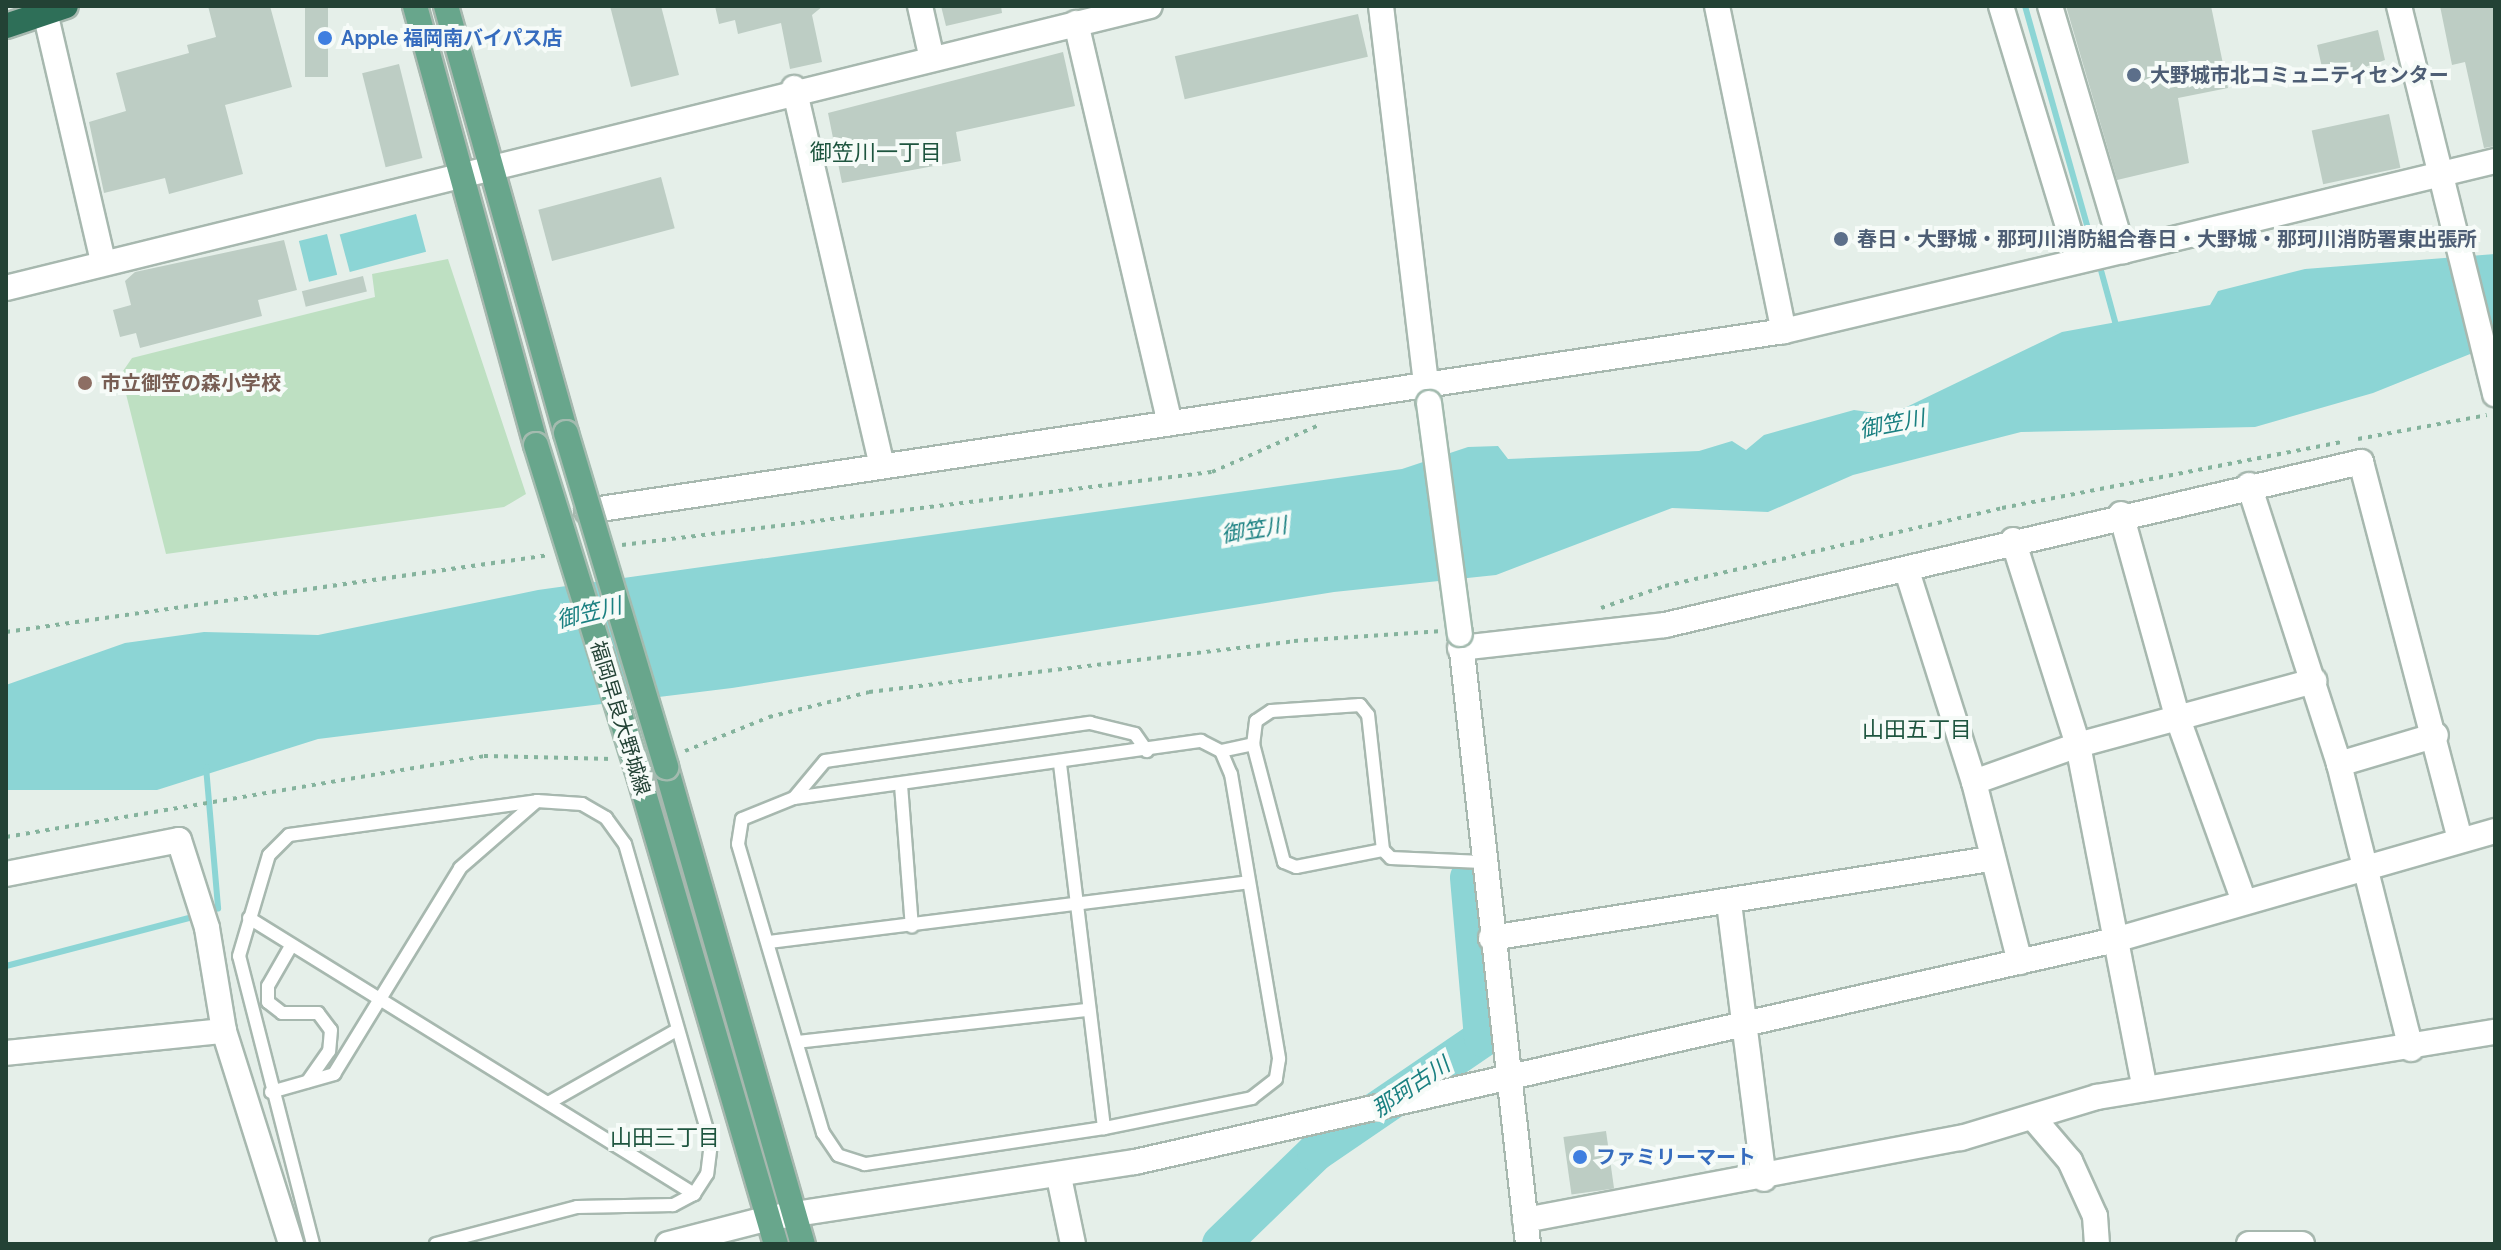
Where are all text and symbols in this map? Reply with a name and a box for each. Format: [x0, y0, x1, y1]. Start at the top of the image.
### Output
place label: Apple 福岡南バイパス店 [341, 26, 563, 50]
marker: Apple 福岡南バイパス店 [316, 29, 334, 47]
place label: 大野城市北コミュニティセンター [2150, 63, 2450, 87]
marker: 大野城市北コミュニティセンター [2125, 66, 2143, 84]
district label: 御笠川一丁目 [810, 140, 942, 166]
place label: 春日・大野城・那珂川消防組合春日・大野城・那珂川消防署東出張所 [1857, 227, 2477, 251]
marker: 春日・大野城・那珂川消防組合春日・大野城・那珂川消防署東出張所 [1832, 230, 1850, 248]
place label: 市立御笠の森小学校 [101, 371, 281, 395]
marker: 市立御笠の森小学校 [76, 374, 94, 392]
water label: 御笠川 [1857, 405, 1927, 443]
water label: 御笠川 [1219, 512, 1289, 548]
water label: 御笠川 [554, 592, 624, 634]
street label: 福岡早良大野城線 [585, 638, 655, 798]
district label: 山田五丁目 [1862, 717, 1972, 743]
water label: 那珂古川 [1367, 1051, 1455, 1123]
district label: 山田三丁目 [610, 1125, 720, 1151]
place label: ファミリーマート [1596, 1145, 1756, 1169]
marker: ファミリーマート [1571, 1148, 1589, 1166]

